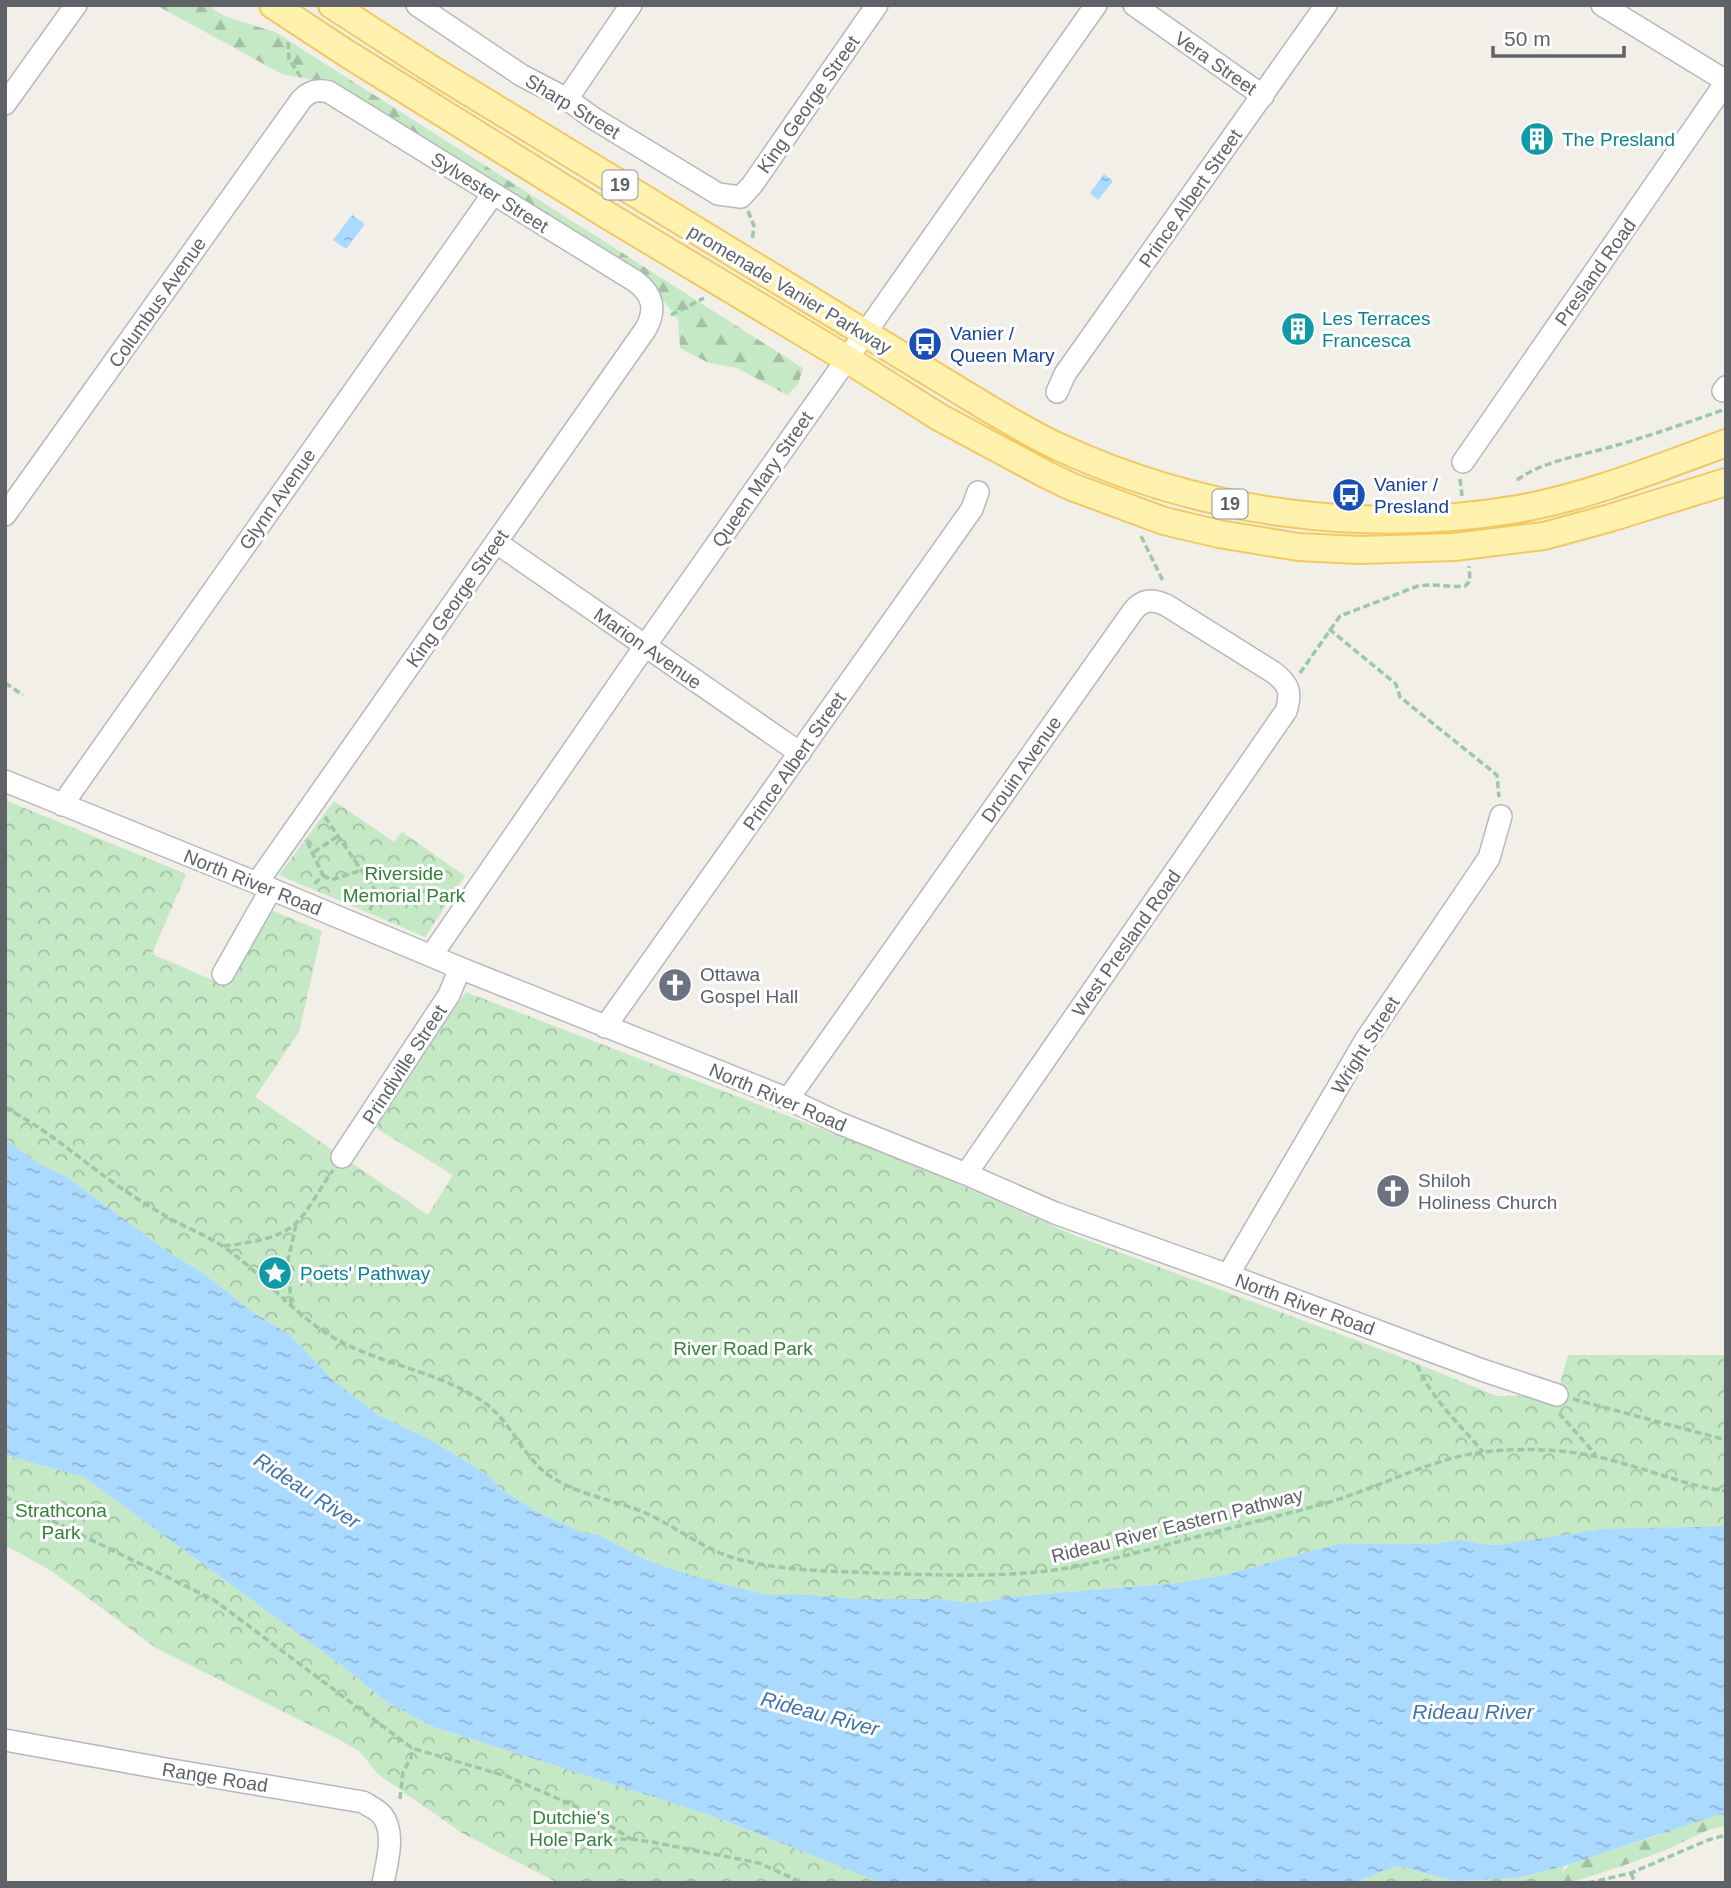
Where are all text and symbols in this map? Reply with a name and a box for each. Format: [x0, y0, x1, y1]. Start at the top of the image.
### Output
scale bar [1493, 14, 1624, 58]
text: 50 m [1504, 27, 1551, 50]
street label: Vera Street [1171, 28, 1261, 100]
street label: King George Street [753, 31, 864, 177]
street label: Sharp Street [522, 70, 624, 143]
building icon: The Presland [1518, 120, 1556, 158]
street label: Prince Albert Street [1135, 125, 1246, 271]
place label: The Presland [1562, 129, 1675, 150]
street label: Sylvester Street [427, 148, 553, 237]
road number: 19 [602, 170, 638, 200]
street label: Presland Road [1551, 215, 1640, 330]
street label: promenade Vanier Parkway [684, 220, 895, 359]
street label: Columbus Avenue [105, 233, 210, 371]
place label: Les Terraces Francesca [1322, 308, 1430, 351]
building icon: Les Terraces Francesca [1279, 310, 1317, 348]
place label: Vanier / Queen Mary [950, 323, 1055, 366]
bus stop icon: Vanier / Queen Mary [906, 325, 944, 363]
street label: Queen Mary Street [708, 407, 817, 551]
street label: Glynn Avenue [235, 445, 320, 554]
place label: Vanier / Presland [1374, 474, 1449, 517]
bus stop icon: Vanier / Presland [1330, 476, 1368, 514]
road number: 19 [1212, 490, 1248, 518]
street label: King George Street [402, 525, 513, 671]
street label: Marion Avenue [590, 604, 706, 693]
street label: Prince Albert Street [739, 688, 850, 834]
street label: Drouin Avenue [977, 712, 1066, 826]
street label: North River Road [181, 845, 325, 920]
park label: Riverside Memorial Park [343, 863, 466, 906]
street label: West Presland Road [1068, 866, 1185, 1021]
place label: Ottawa Gospel Hall [700, 964, 798, 1007]
church icon: Ottawa Gospel Hall [656, 966, 694, 1004]
street label: Wright Street [1327, 992, 1404, 1098]
street label: Prindiville Street [358, 1000, 451, 1128]
street label: North River Road [706, 1059, 849, 1136]
place label: Shiloh Holiness Church [1418, 1170, 1557, 1213]
church icon: Shiloh Holiness Church [1374, 1172, 1412, 1210]
place icon: Poets' Pathway [256, 1254, 294, 1292]
place label: Poets' Pathway [300, 1263, 431, 1284]
street label: North River Road [1232, 1270, 1377, 1339]
park label: River Road Park [673, 1338, 813, 1359]
water label: Rideau River [250, 1448, 365, 1534]
street label: Rideau River Eastern Pathway [1049, 1484, 1306, 1567]
park label: Strathcona Park [15, 1500, 107, 1543]
water label: Rideau River [759, 1687, 883, 1741]
water label: Rideau River [1412, 1700, 1535, 1723]
street label: Range Road [161, 1759, 269, 1796]
park label: Dutchie's Hole Park [529, 1807, 613, 1850]

